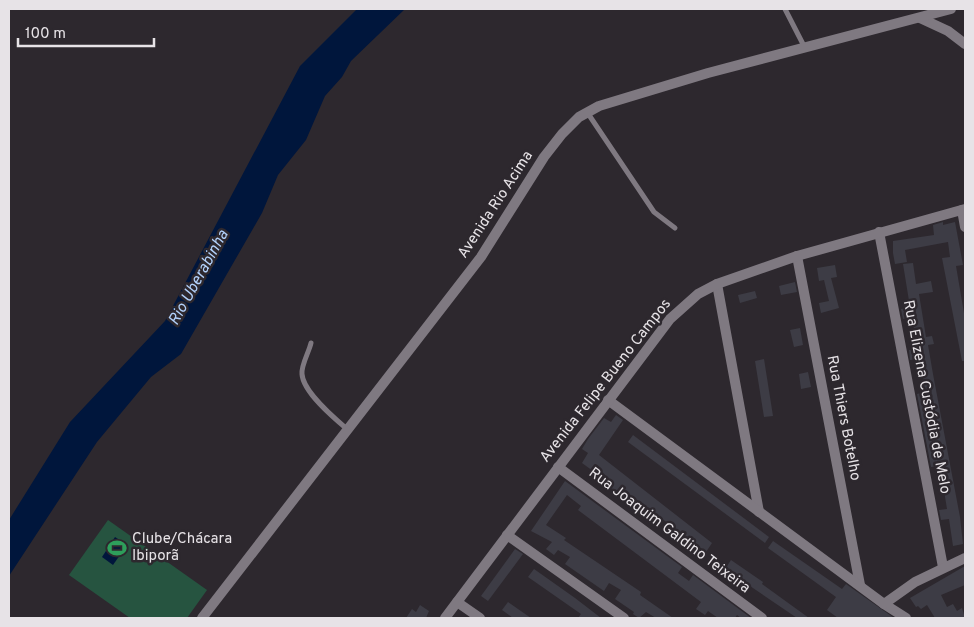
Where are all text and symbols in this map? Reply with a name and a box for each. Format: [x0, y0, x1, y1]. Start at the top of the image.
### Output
scale bar [18, 15, 154, 47]
text: 100 m [25, 25, 66, 44]
street label: Avenida Rio Acima [454, 148, 538, 262]
water label: Rio Uberabinha [165, 226, 234, 329]
street label: Avenida Felipe Bueno Campos [536, 295, 676, 467]
street label: Rua Elizena Custódia de Melo [898, 298, 954, 496]
street label: Rua Thiers Botelho [822, 354, 864, 482]
street label: Rua Joaquim Galdino Teixeira [584, 464, 754, 598]
place label: Clube/Chácara Ibiporã [132, 530, 232, 566]
sports icon: Clube/Chácara Ibiporã [106, 537, 128, 559]

